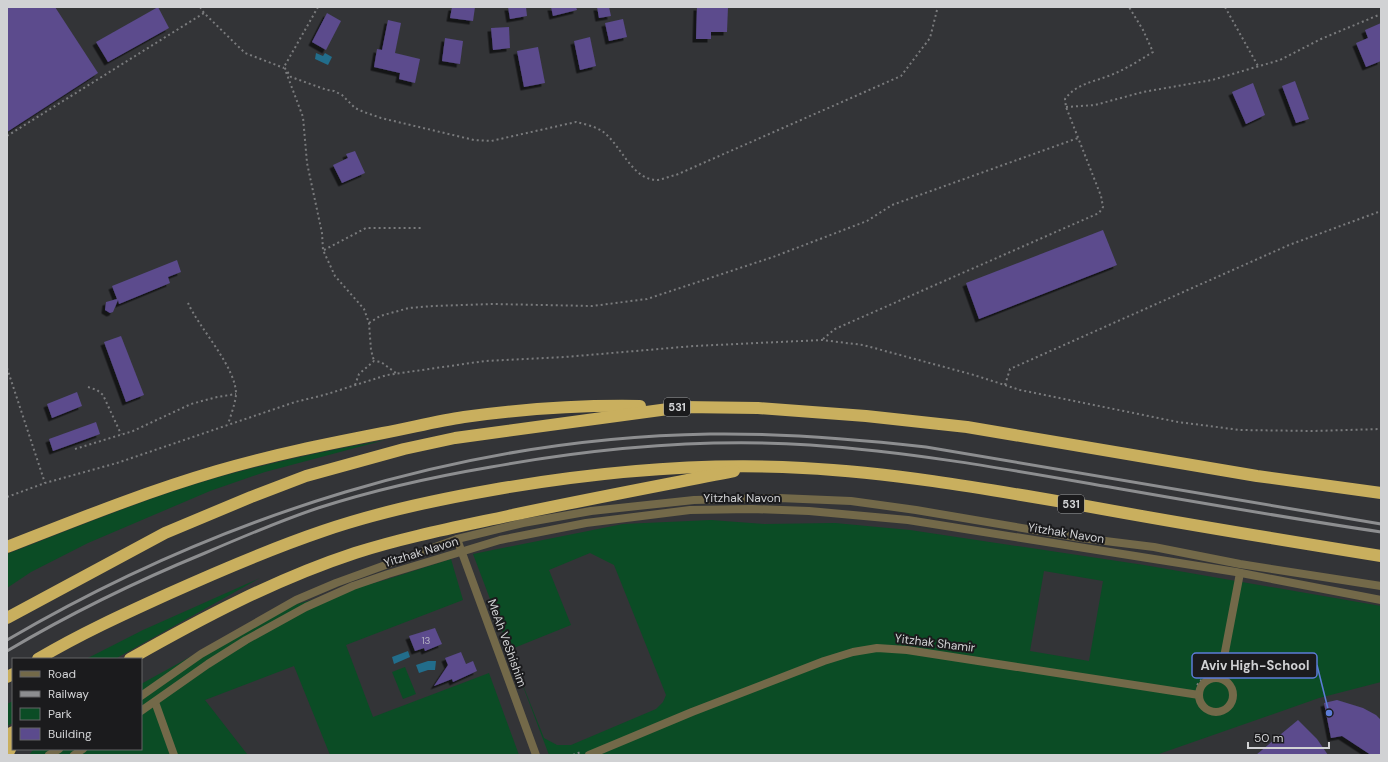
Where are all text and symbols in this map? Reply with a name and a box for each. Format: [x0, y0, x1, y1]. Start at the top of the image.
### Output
road number: 531 [664, 398, 690, 416]
street label: Yitzhak Navon [703, 490, 781, 506]
road number: 531 [1058, 495, 1084, 513]
street label: Yitzhak Navon [1027, 519, 1106, 547]
street label: Yitzhak Navon [382, 533, 460, 571]
street label: MeAh VeShishim [484, 597, 530, 689]
street label: Yitzhak Shamir [894, 630, 977, 656]
house number: 13 [421, 634, 431, 647]
callout: Aviv High-School [1192, 653, 1317, 678]
text: Aviv High-School [1200, 657, 1310, 674]
legend [12, 658, 142, 750]
text: Road [48, 666, 76, 682]
text: Railway [48, 686, 89, 702]
text: Park [48, 706, 72, 722]
scale bar [1248, 724, 1329, 750]
text: Building [48, 726, 92, 742]
text: 50 m [1254, 730, 1283, 746]

